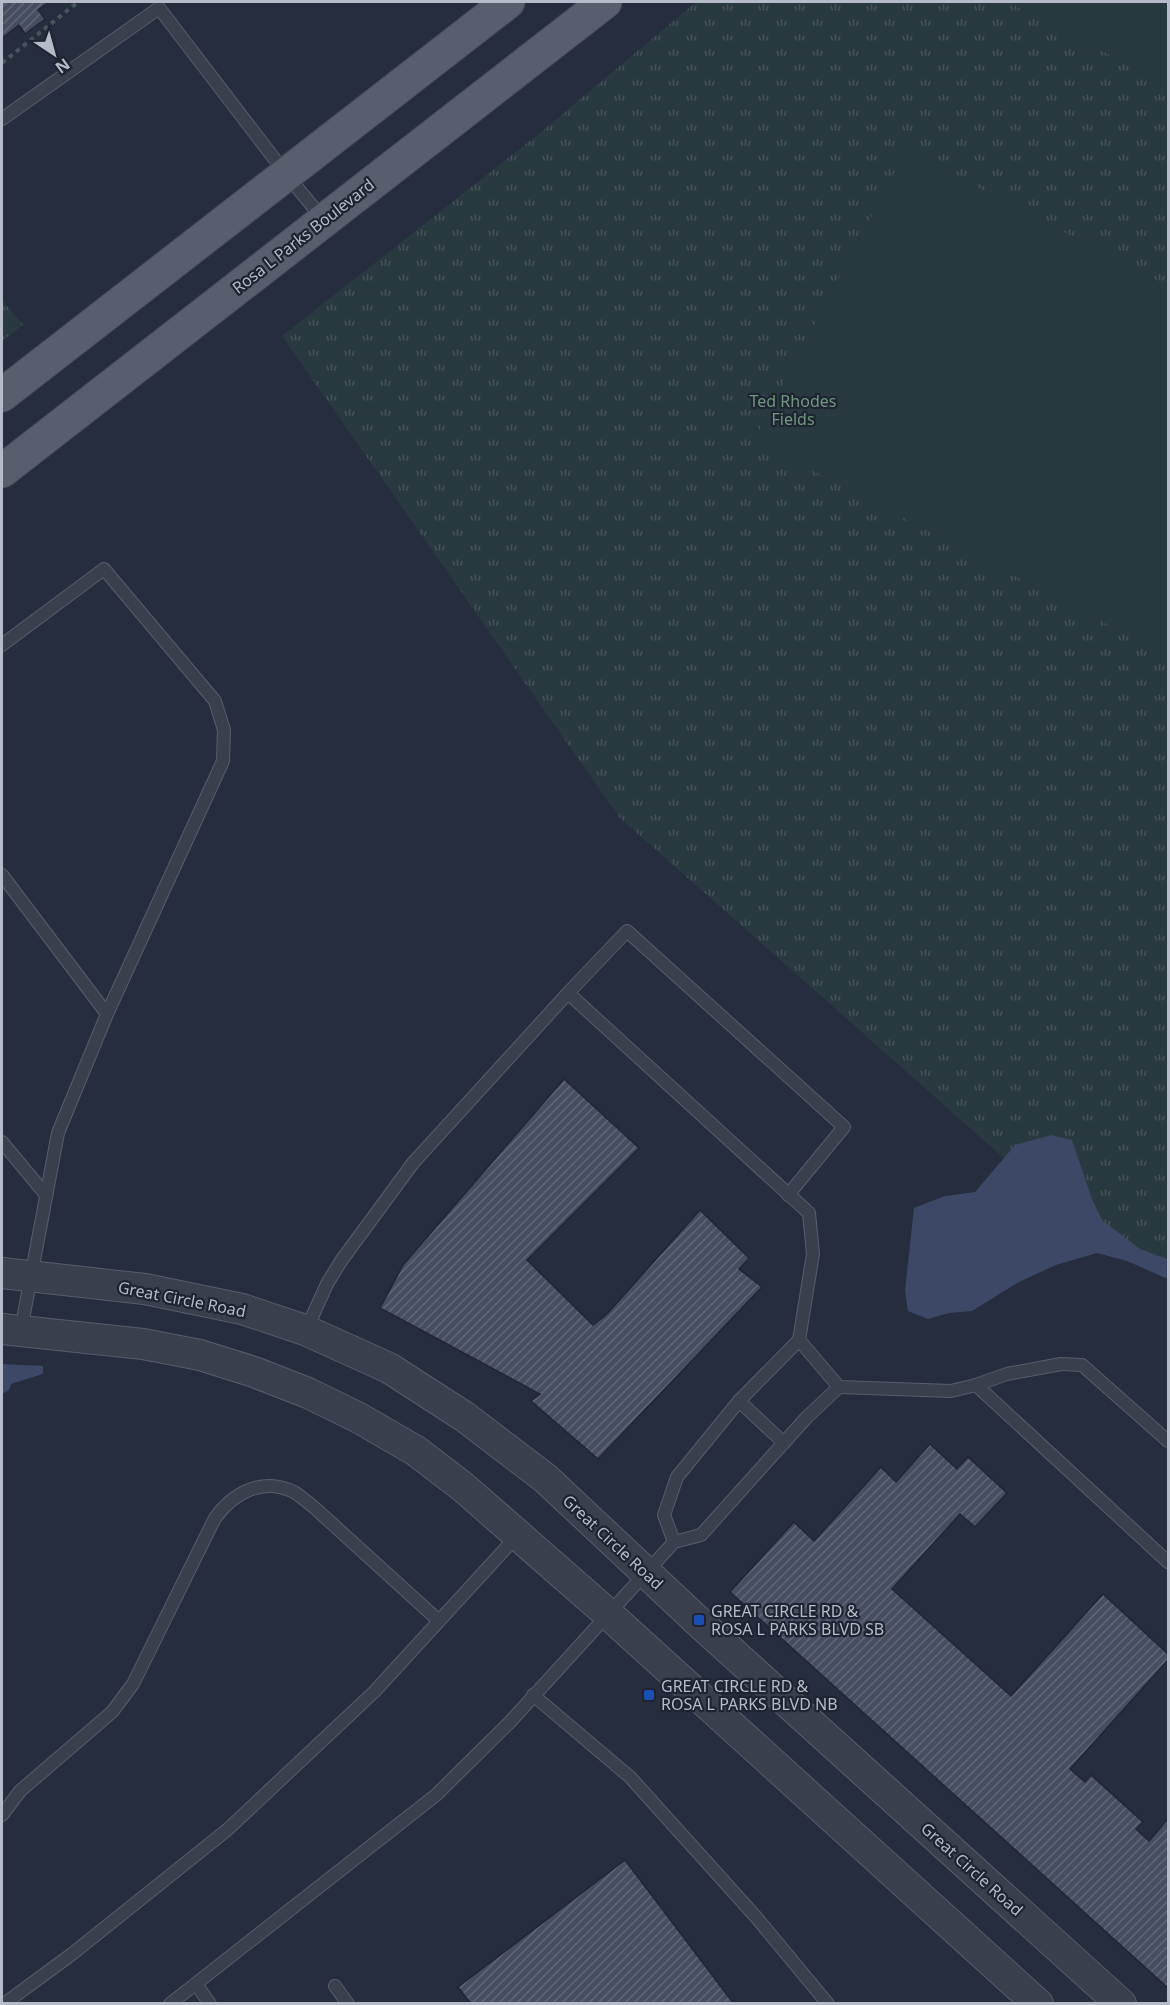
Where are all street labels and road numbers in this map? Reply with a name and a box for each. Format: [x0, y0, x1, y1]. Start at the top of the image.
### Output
street label: Rosa L Parks Boulevard [227, 174, 379, 298]
street label: Great Circle Road [116, 1276, 248, 1322]
street label: Great Circle Road [558, 1490, 668, 1594]
street label: Great Circle Road [916, 1817, 1028, 1921]

